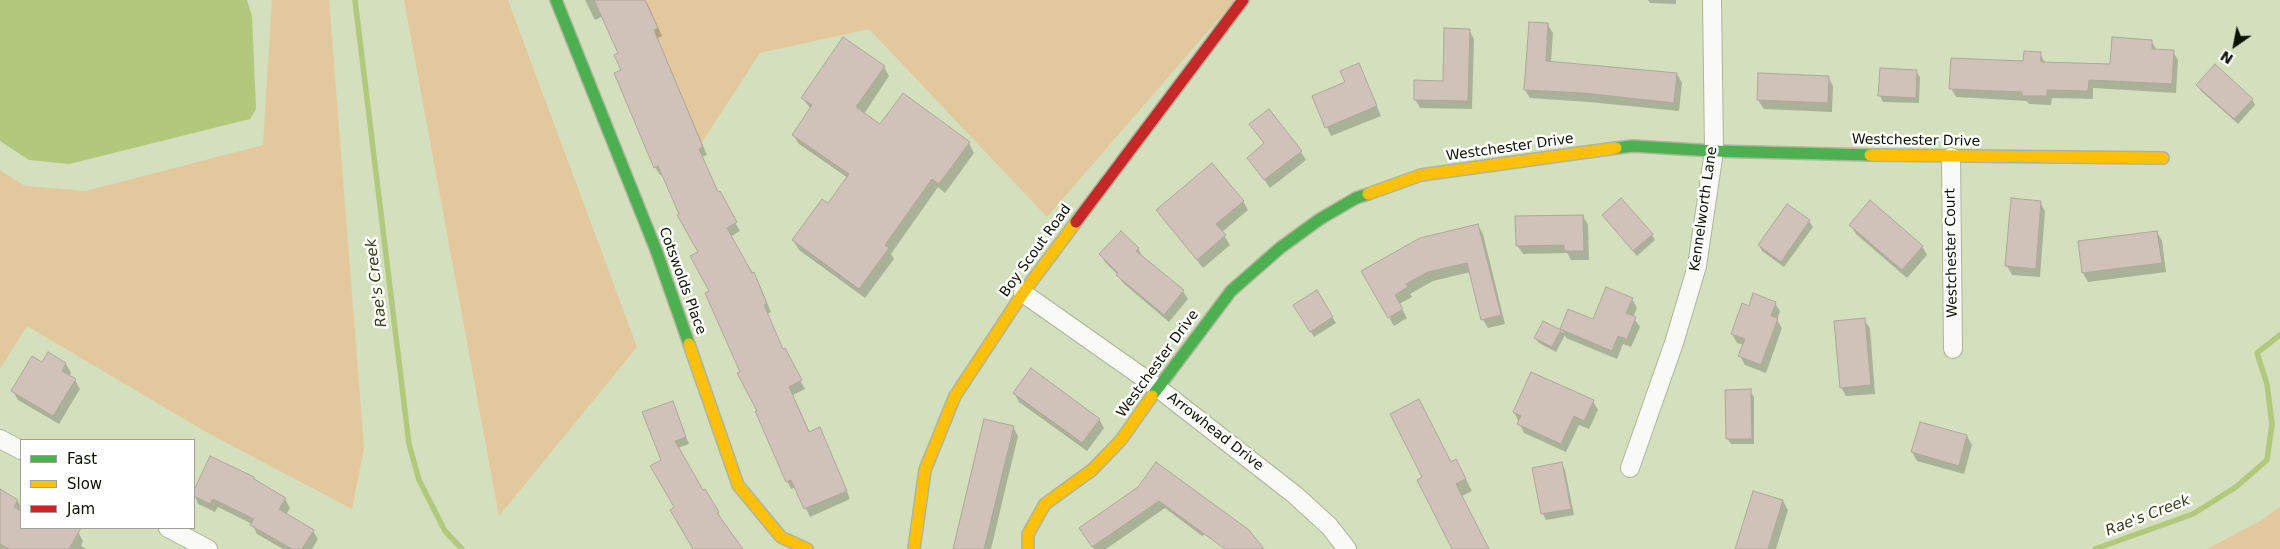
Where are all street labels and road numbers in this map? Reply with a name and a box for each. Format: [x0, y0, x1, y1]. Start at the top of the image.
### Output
street label: Westchester Drive [1445, 131, 1575, 165]
street label: Westchester Drive [1852, 131, 1980, 151]
street label: Kennelworth Lane [1687, 146, 1721, 272]
street label: Westchester Court [1942, 188, 1962, 318]
street label: Boy Scout Road [997, 202, 1075, 300]
street label: Cotswolds Place [655, 225, 709, 337]
street label: Westchester Drive [1113, 307, 1203, 421]
street label: Arrowhead Drive [1164, 389, 1266, 475]

